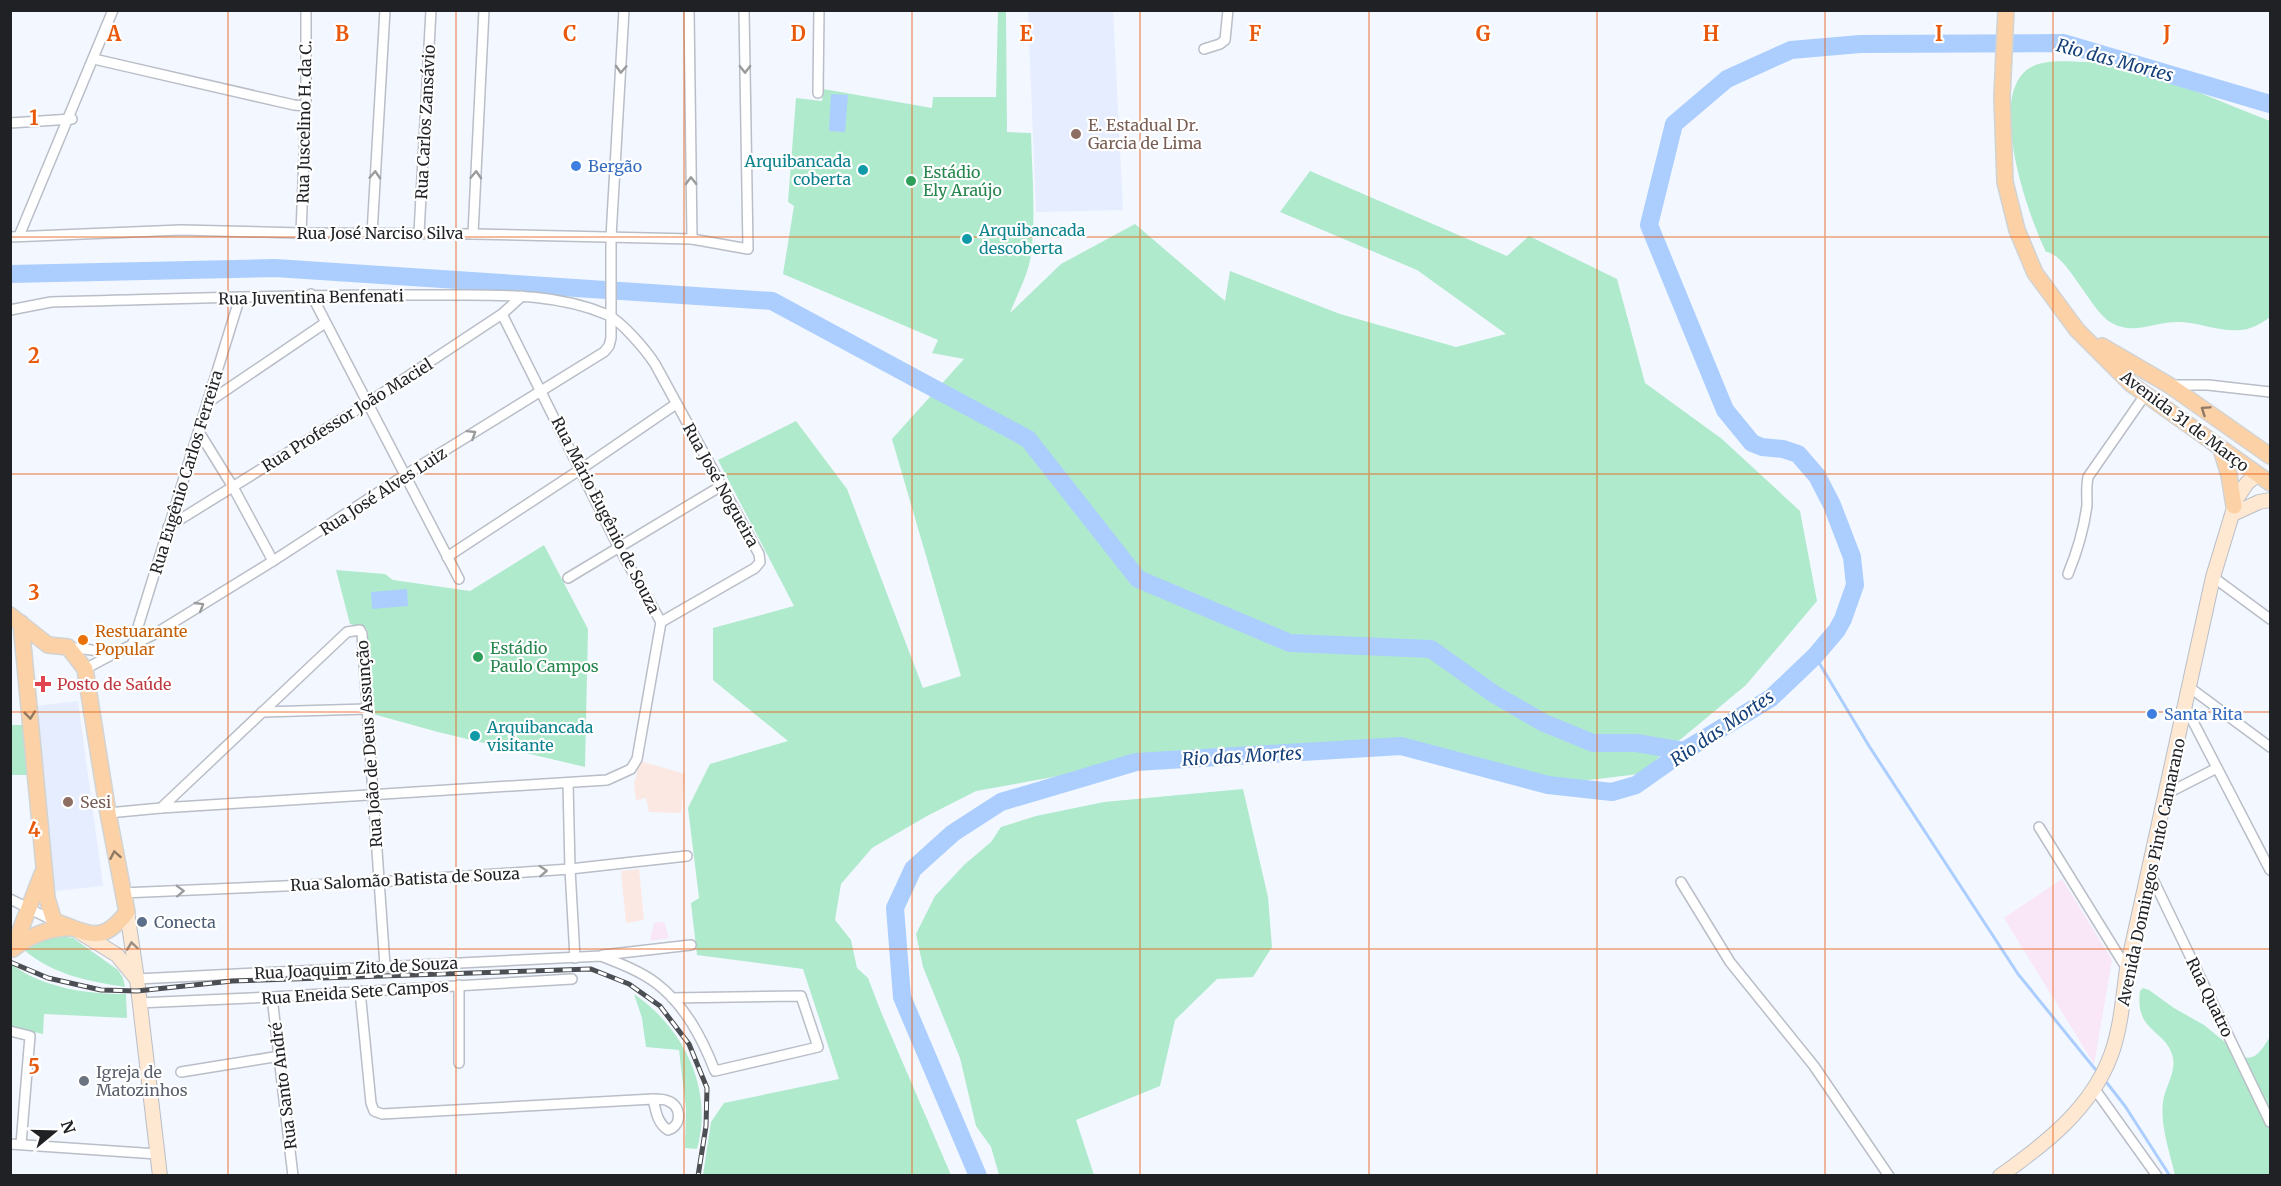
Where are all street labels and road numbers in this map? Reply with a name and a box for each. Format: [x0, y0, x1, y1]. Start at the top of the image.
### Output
street label: Rua Juscelino H. da C. [293, 40, 315, 204]
street label: Rua Carlos Zansávio [411, 44, 439, 200]
street label: Rua José Narciso Silva [297, 223, 464, 243]
street label: Rua Juventina Benfenati [218, 285, 404, 309]
street label: Rua Professor João Maciel [258, 354, 436, 476]
street label: Avenida 31 de Março [2116, 366, 2253, 476]
street label: Rua Eugênio Carlos Ferreira [145, 367, 227, 576]
street label: Rua Mário Eugênio de Souza [548, 413, 665, 617]
street label: Rua José Nogueira [679, 419, 764, 551]
street label: Rua José Alves Luiz [316, 442, 450, 539]
street label: Rua João de Deus Assunção [352, 640, 386, 848]
street label: Avenida Domingos Pinto Camarano [2113, 736, 2189, 1009]
street label: Rua Salomão Batista de Souza [290, 863, 521, 895]
street label: Rua Joaquim Zito de Souza [254, 953, 459, 983]
street label: Rua Quatro [2182, 954, 2238, 1040]
street label: Rua Eneida Sete Campos [261, 975, 450, 1009]
street label: Rua Santo André [265, 1021, 301, 1151]

